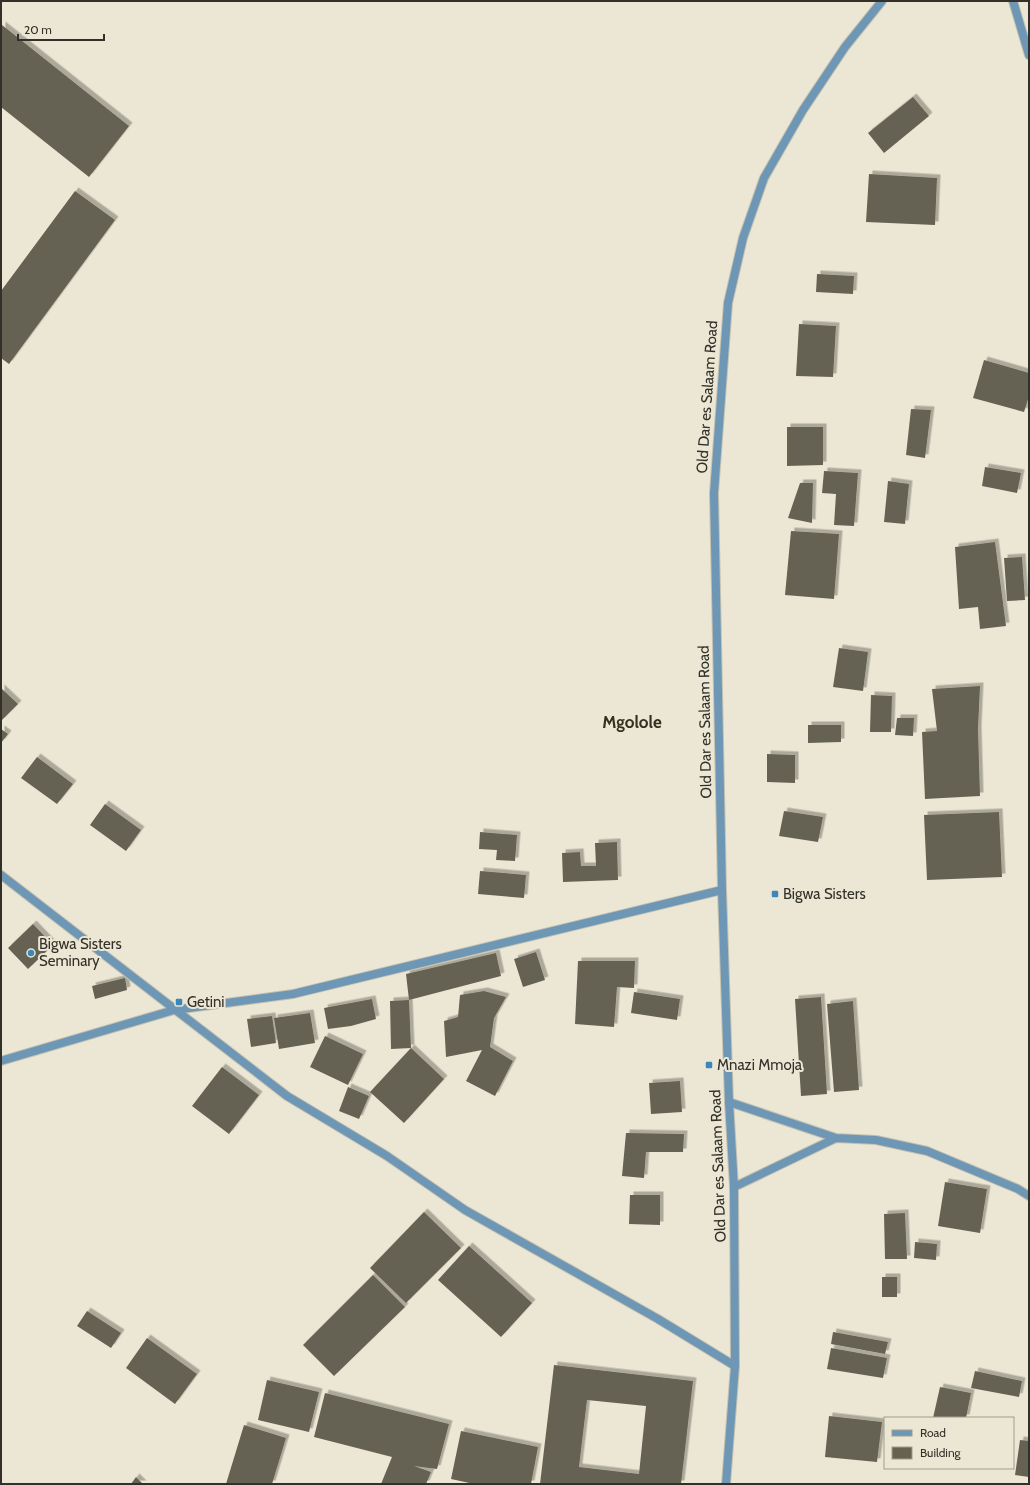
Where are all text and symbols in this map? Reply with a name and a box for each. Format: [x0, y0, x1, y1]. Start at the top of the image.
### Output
scale bar [18, 16, 104, 42]
text: 20 m [24, 22, 52, 37]
street label: Old Dar es Salaam Road [693, 320, 721, 474]
street label: Old Dar es Salaam Road [695, 645, 715, 799]
district label: Mgolole [602, 712, 662, 732]
place label: Bigwa Sisters [783, 885, 866, 903]
marker: Bigwa Sisters [770, 889, 780, 899]
place label: Bigwa Sisters Seminary [39, 935, 122, 970]
marker: Bigwa Sisters Seminary [26, 948, 36, 958]
place label: Getini [187, 993, 225, 1011]
marker: Getini [174, 997, 184, 1007]
place label: Mnazi Mmoja [717, 1056, 803, 1074]
marker: Mnazi Mmoja [704, 1060, 714, 1070]
street label: Old Dar es Salaam Road [706, 1089, 730, 1243]
legend [884, 1417, 1014, 1469]
text: Road [920, 1425, 946, 1440]
text: Building [920, 1445, 962, 1460]

